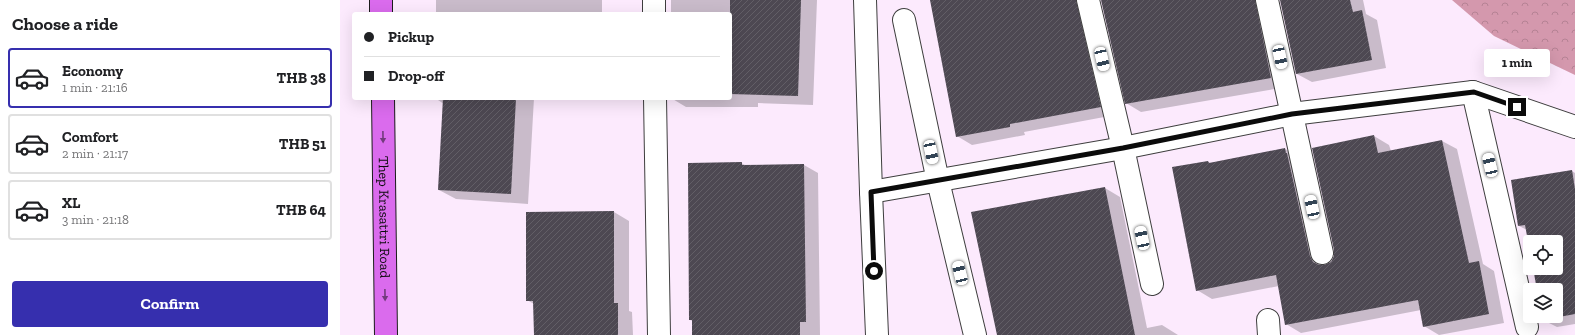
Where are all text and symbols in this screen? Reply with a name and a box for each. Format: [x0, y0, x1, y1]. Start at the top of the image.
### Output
text: Choose a ride [12, 13, 118, 35]
text: Pickup [388, 28, 434, 46]
car [1272, 44, 1288, 70]
car [1093, 46, 1111, 72]
callout: 1 min [1484, 49, 1550, 77]
text: 1 min [1502, 55, 1532, 70]
icon: car [14, 60, 50, 96]
text: Economy [62, 62, 123, 80]
text: Drop-off [388, 67, 444, 85]
text: THB 38 [277, 69, 326, 87]
text: 1 min · 21:16 [62, 80, 128, 95]
route end [1508, 98, 1526, 116]
icon: car [14, 126, 50, 162]
text: Comfort [62, 128, 118, 146]
one-way arrow [380, 131, 386, 144]
text: THB 51 [279, 135, 326, 153]
car [923, 139, 939, 165]
text: 2 min · 21:17 [62, 146, 128, 161]
car [1481, 152, 1499, 178]
street label: Thep Krasattri Road [375, 156, 394, 278]
icon: car [14, 192, 50, 228]
text: XL [62, 194, 80, 212]
car [1304, 194, 1320, 220]
text: THB 64 [276, 201, 326, 219]
text: 3 min · 21:18 [62, 212, 129, 227]
car [1134, 225, 1150, 251]
map controls [1523, 235, 1563, 323]
button: locate [1523, 235, 1563, 275]
car [951, 260, 969, 286]
route start [865, 262, 883, 280]
button: Confirm [12, 281, 328, 327]
button: layers [1523, 283, 1563, 323]
one-way arrow [382, 289, 389, 301]

